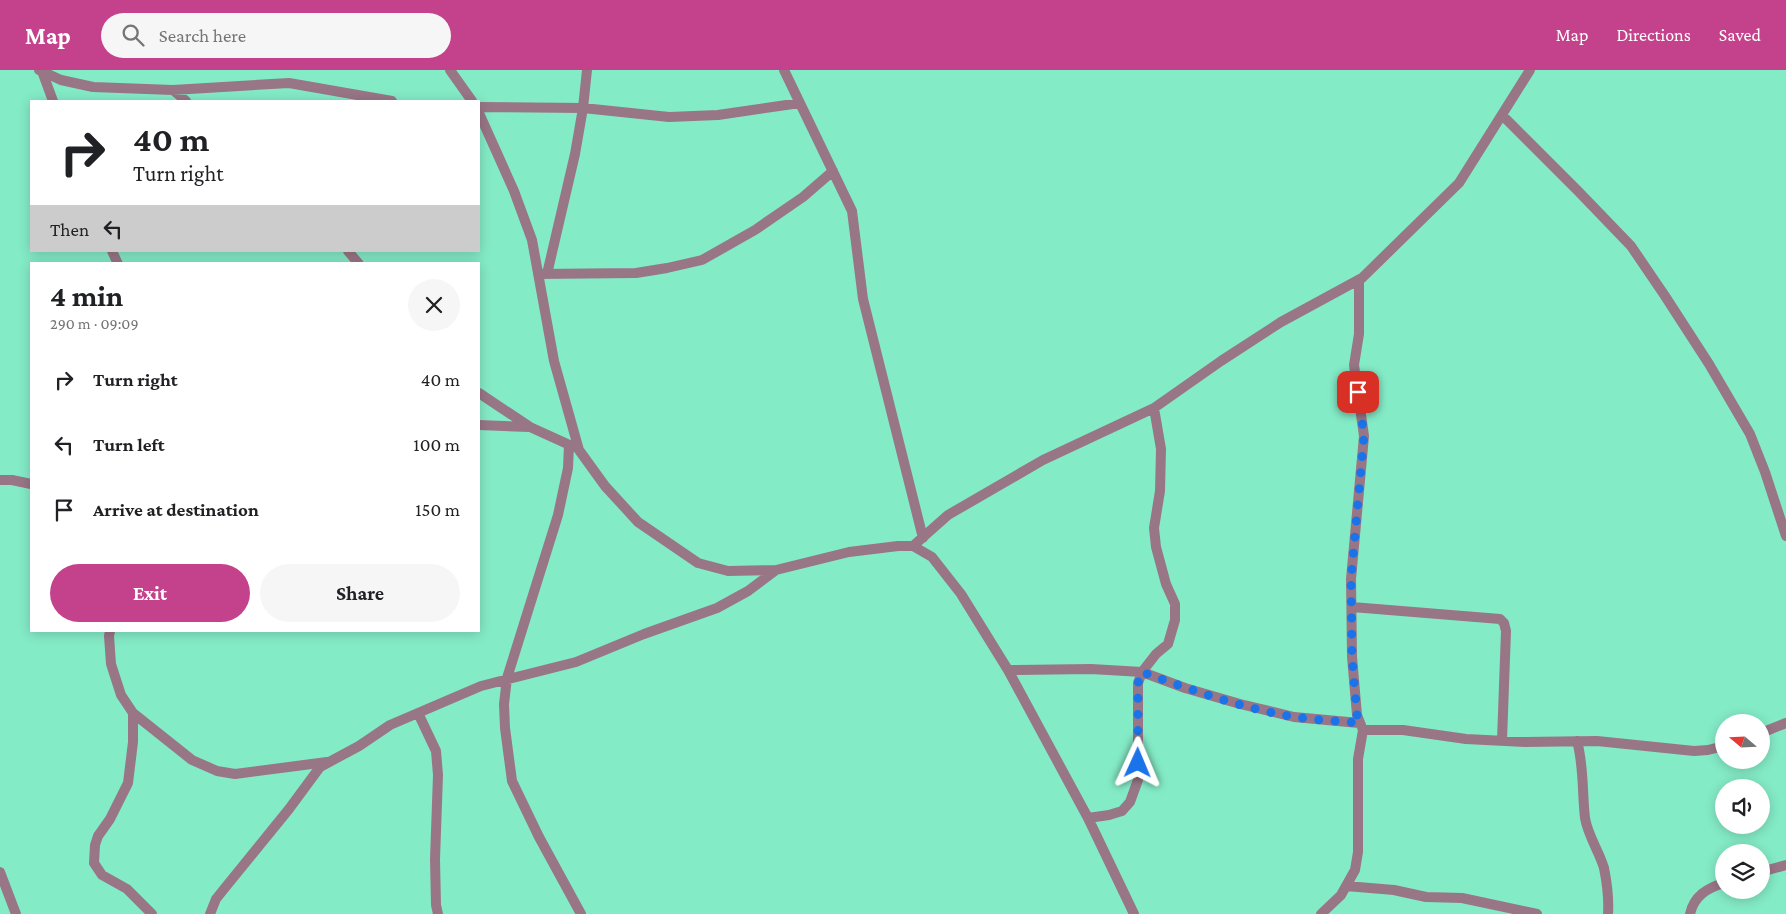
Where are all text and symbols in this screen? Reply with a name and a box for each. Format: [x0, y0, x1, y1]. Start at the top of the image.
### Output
search box [101, 13, 451, 58]
icon: search [119, 21, 147, 49]
text: Map [25, 22, 71, 49]
text: Search here [159, 25, 246, 46]
text: Map [1556, 25, 1588, 45]
text: Directions [1616, 25, 1691, 45]
text: Saved [1719, 25, 1761, 45]
icon: right [50, 120, 115, 185]
text: 40 m [133, 120, 210, 159]
text: Turn right [133, 161, 224, 186]
icon: left [99, 215, 127, 243]
text: Then [50, 219, 89, 240]
text: 4 min [50, 279, 123, 312]
button: close [408, 279, 460, 331]
text: 290 m · 09:09 [50, 315, 139, 332]
icon: right [50, 366, 78, 394]
text: Turn right [93, 369, 178, 390]
text: 40 m [421, 369, 460, 390]
pin [1337, 371, 1379, 413]
icon: arrive [1344, 378, 1372, 406]
icon: left [50, 431, 78, 459]
text: Turn left [93, 434, 165, 455]
text: 100 m [413, 434, 460, 455]
icon: arrive [50, 496, 78, 524]
text: Arrive at destination [93, 499, 259, 520]
text: 150 m [415, 499, 460, 520]
button: Exit [50, 564, 250, 622]
button: Share [260, 564, 460, 622]
north arrow [1715, 714, 1770, 769]
map controls [1715, 714, 1770, 899]
position arrow [1111, 736, 1163, 788]
button: sound [1715, 779, 1770, 834]
button: layers [1715, 844, 1770, 899]

